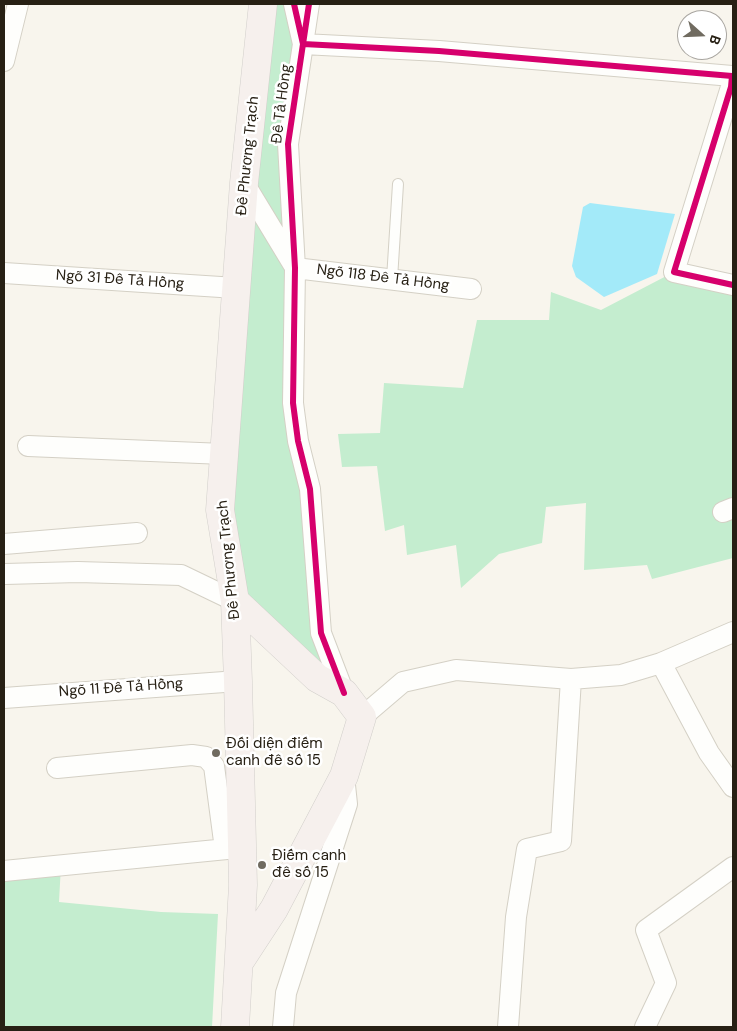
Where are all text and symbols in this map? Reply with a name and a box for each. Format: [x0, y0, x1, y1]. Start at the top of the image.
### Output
north arrow [677, 10, 727, 60]
text: B [705, 33, 725, 47]
street label: Đê Tả Hồng [268, 63, 296, 145]
street label: Đê Phương Trạch [233, 95, 263, 217]
street label: Ngõ 118 Đê Tả Hồng [316, 261, 450, 295]
street label: Ngõ 31 Đê Tả Hồng [55, 267, 185, 293]
street label: Đê Phương Trạch [214, 499, 244, 621]
street label: Ngõ 11 Đê Tả Hồng [58, 675, 184, 701]
place label: Đối diện điếm canh đê số 15 [226, 735, 323, 770]
marker: Đối diện điếm canh đê số 15 [210, 747, 222, 759]
place label: Điếm canh đê số 15 [272, 847, 346, 882]
marker: Điếm canh đê số 15 [256, 859, 268, 871]

